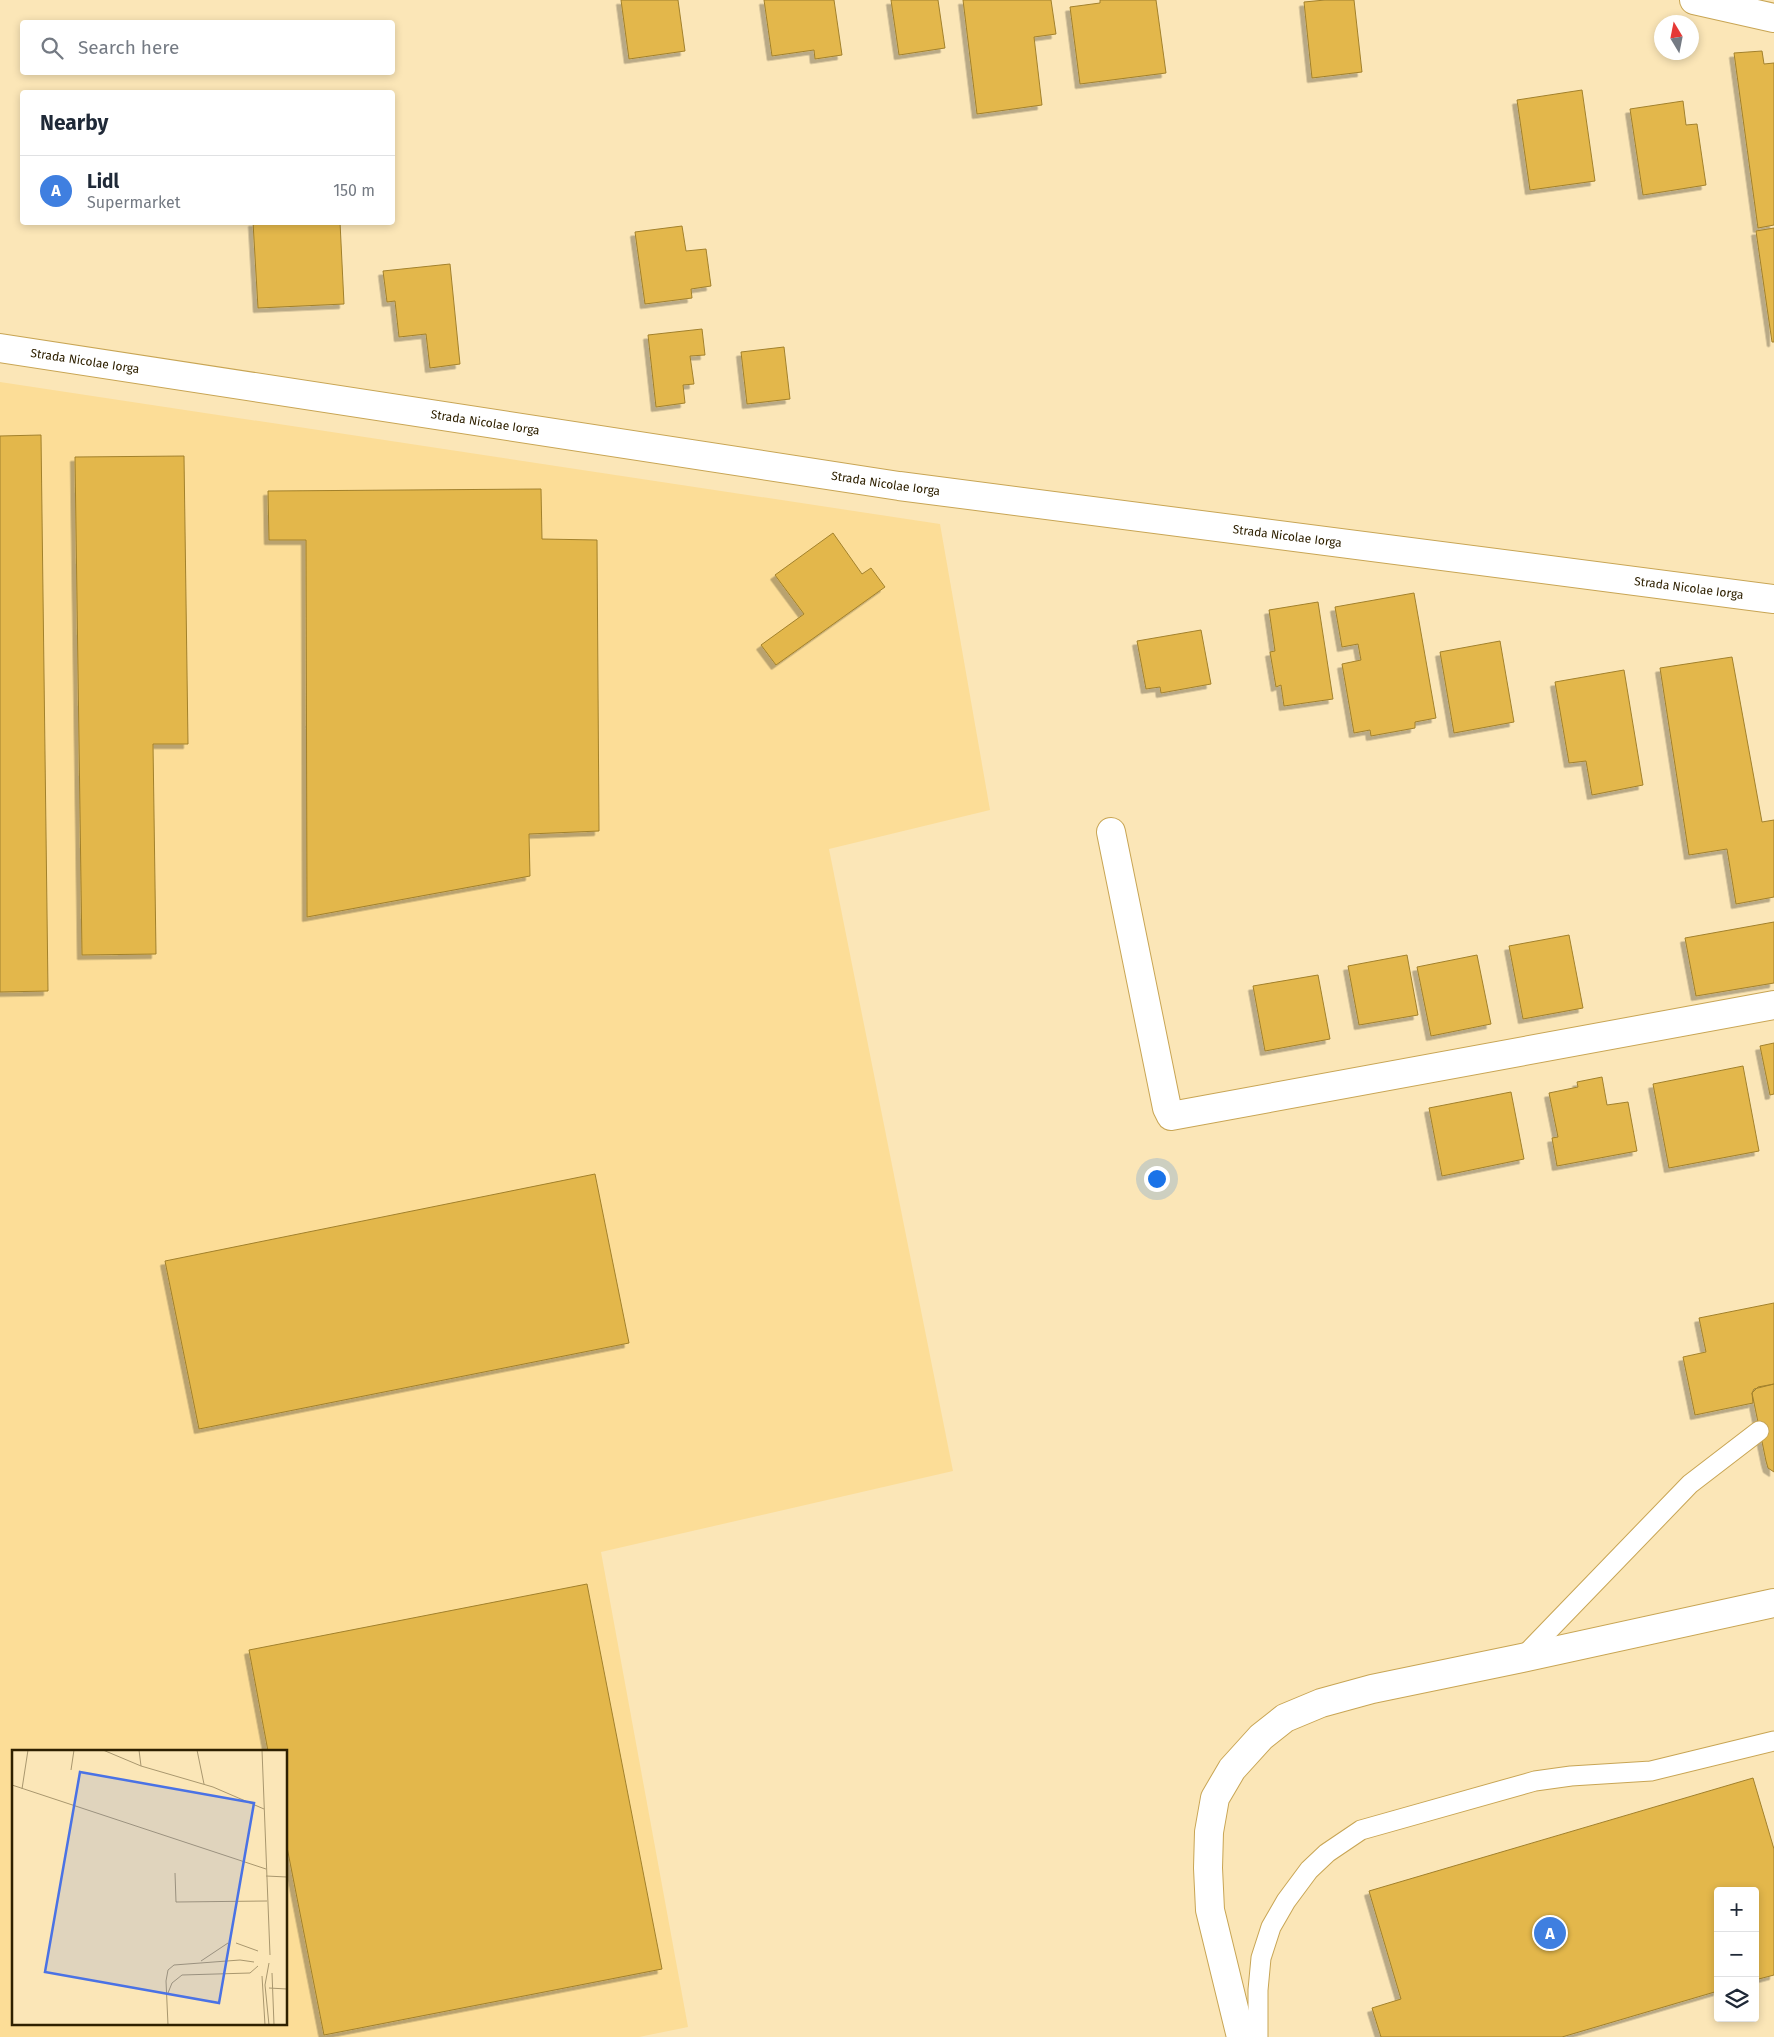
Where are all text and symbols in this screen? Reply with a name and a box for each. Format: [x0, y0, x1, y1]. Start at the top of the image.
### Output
north arrow [1654, 15, 1699, 60]
search box [20, 20, 395, 75]
icon: search [38, 34, 66, 62]
text: Search here [78, 36, 179, 59]
text: Nearby [40, 110, 108, 136]
text: Lidl [87, 170, 119, 193]
text: A [51, 181, 61, 200]
text: 150 m [333, 181, 375, 200]
text: Supermarket [87, 193, 181, 212]
street label: Strada Nicolae Iorga [30, 346, 140, 376]
street label: Strada Nicolae Iorga [430, 407, 541, 438]
street label: Strada Nicolae Iorga [830, 469, 941, 498]
street label: Strada Nicolae Iorga [1232, 522, 1343, 550]
street label: Strada Nicolae Iorga [1633, 574, 1744, 602]
your location [1144, 1166, 1170, 1192]
inset map [12, 1750, 288, 2024]
map controls [1714, 1887, 1759, 2022]
button: + [1714, 1887, 1759, 1932]
pin: A [1534, 1914, 1566, 1952]
button: − [1714, 1932, 1759, 1977]
button: layers [1714, 1977, 1759, 2022]

